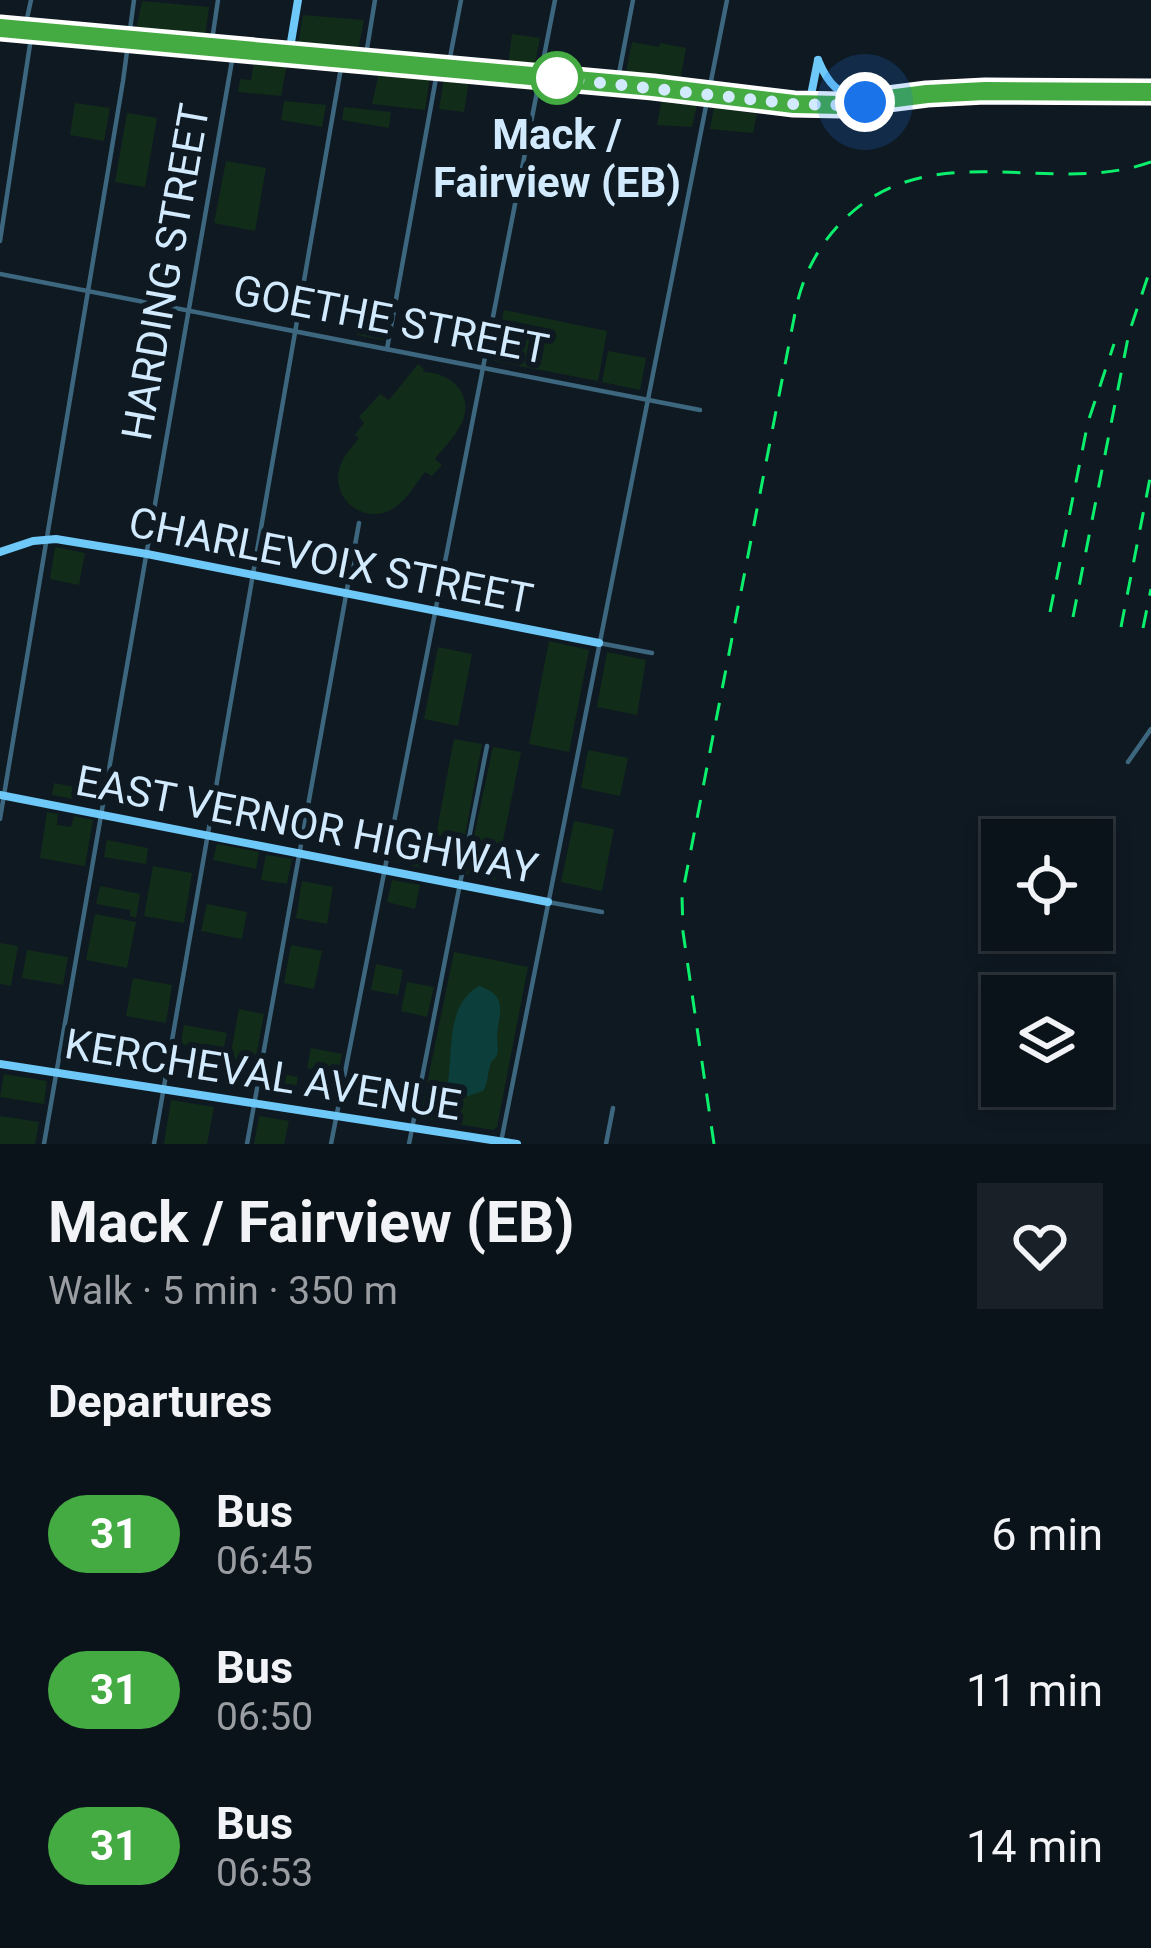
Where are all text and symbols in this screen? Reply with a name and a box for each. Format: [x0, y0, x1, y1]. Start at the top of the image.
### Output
marker: Mack / Fairview (EB) [532, 53, 582, 103]
your location [835, 72, 895, 132]
street label: HARDING STREET [112, 100, 219, 444]
place label: Mack / Fairview (EB) [433, 110, 681, 207]
street label: GOETHE STREET [229, 265, 553, 374]
street label: CHARLEVOIX STREET [125, 497, 537, 624]
street label: EAST VERNOR HIGHWAY [72, 756, 542, 893]
map controls [981, 819, 1113, 1107]
button: locate [981, 819, 1113, 951]
button: layers [981, 975, 1113, 1107]
street label: KERCHEVAL AVENUE [61, 1019, 464, 1130]
button: heart [977, 1183, 1103, 1309]
text: Mack / Fairview (EB) [48, 1189, 574, 1256]
text: Walk · 5 min · 350 m [48, 1268, 398, 1314]
text: Departures [48, 1375, 272, 1428]
text: Bus [216, 1485, 293, 1538]
text: 6 min [991, 1508, 1103, 1561]
text: 31 [90, 1509, 138, 1558]
text: 06:45 [216, 1538, 313, 1584]
text: Bus [216, 1641, 293, 1694]
text: 11 min [966, 1664, 1103, 1717]
text: 31 [90, 1665, 138, 1714]
text: 06:50 [216, 1694, 313, 1740]
text: Bus [216, 1797, 293, 1850]
text: 14 min [966, 1820, 1103, 1873]
text: 31 [90, 1821, 138, 1870]
text: 06:53 [216, 1850, 313, 1896]

